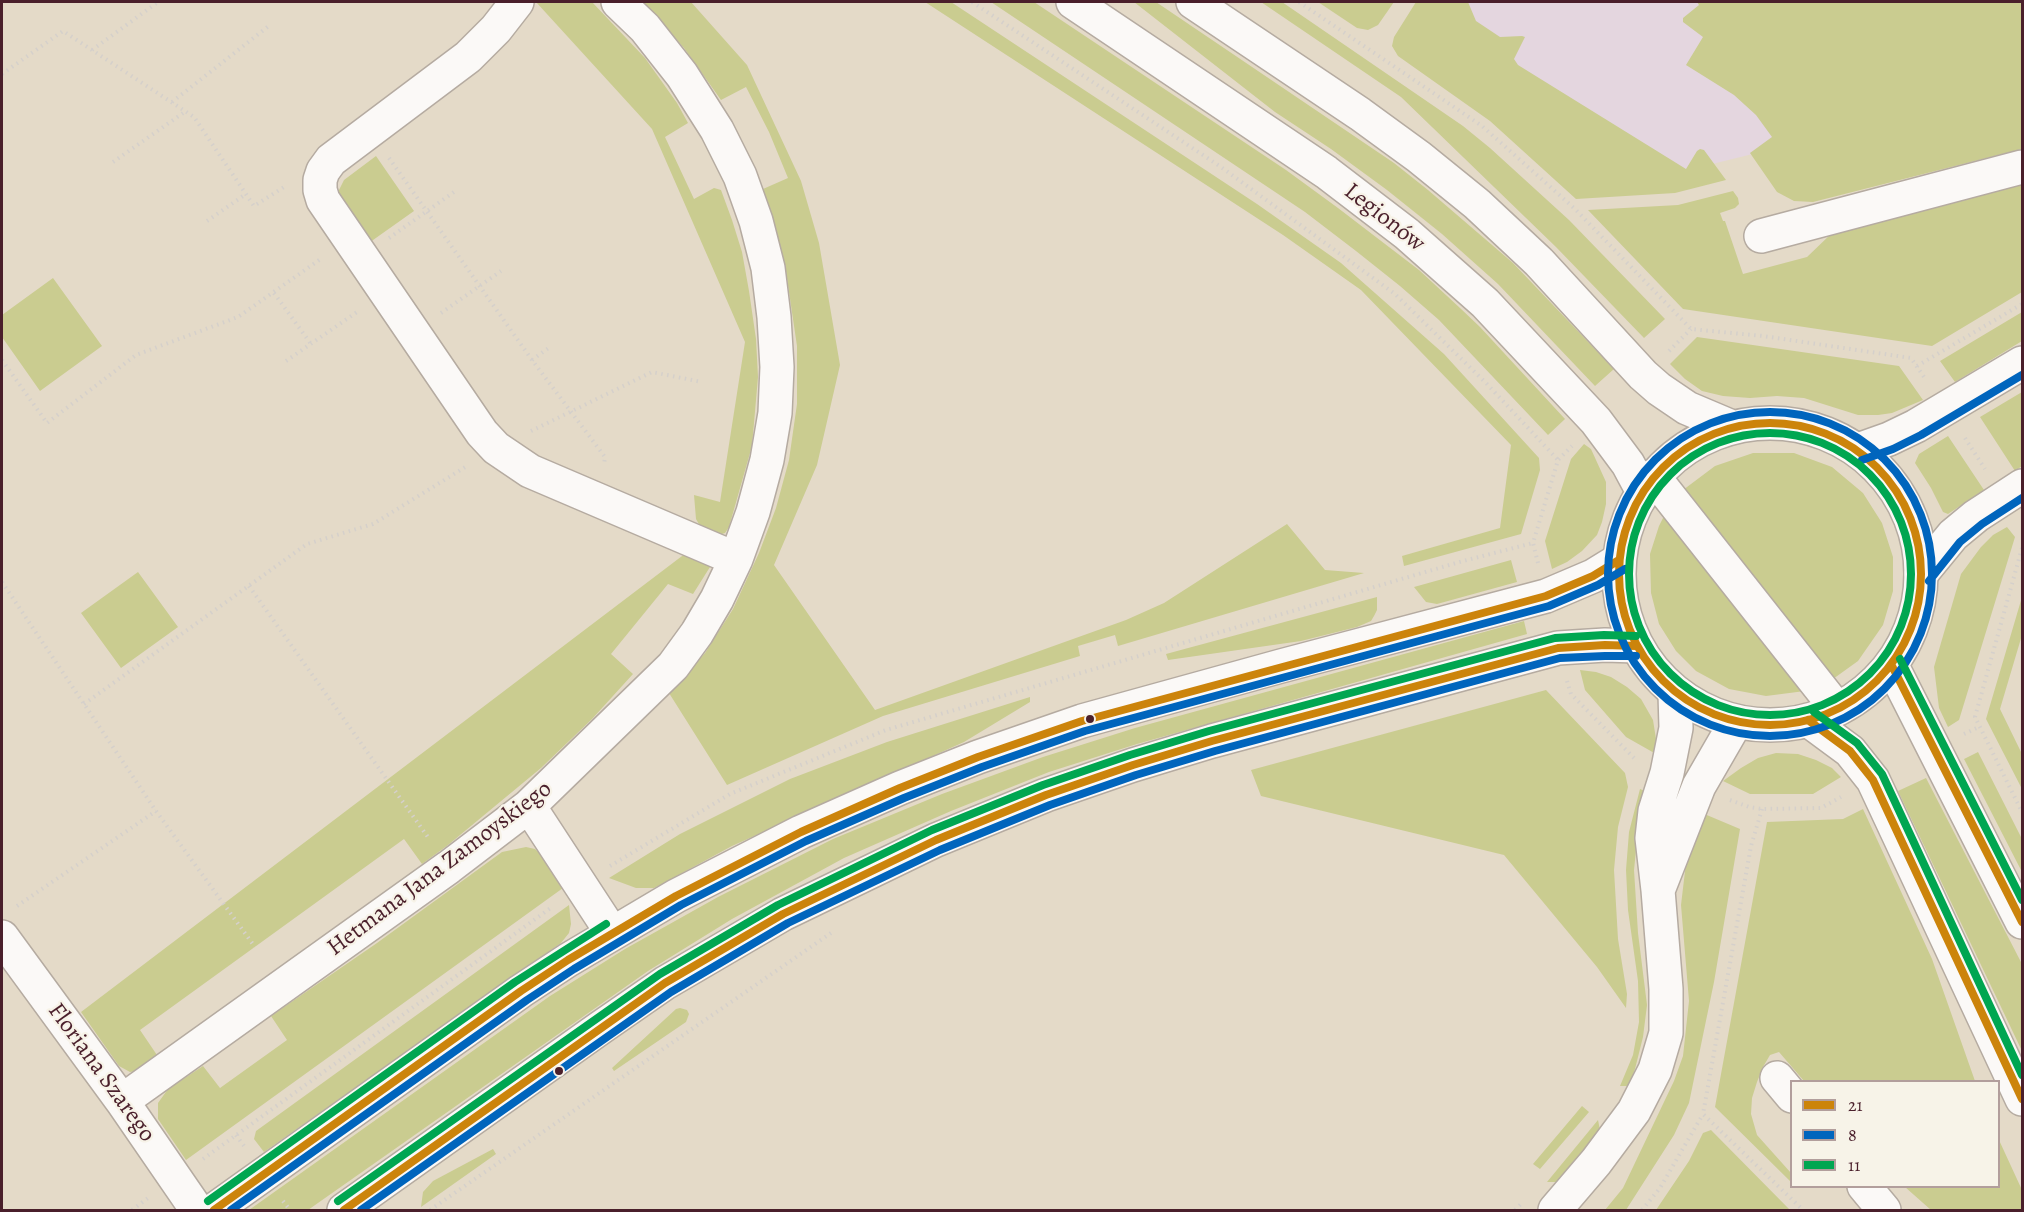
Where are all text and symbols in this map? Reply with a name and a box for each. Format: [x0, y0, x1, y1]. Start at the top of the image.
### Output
street label: Legionów [1338, 177, 1430, 259]
unlabelled marker [1084, 713, 1096, 725]
street label: Hetmana Jana Zamoyskiego [322, 775, 558, 963]
street label: Floriana Szarego [41, 998, 161, 1148]
unlabelled marker [553, 1065, 565, 1077]
legend [1790, 1080, 2000, 1188]
text: 21 [1848, 1093, 1863, 1117]
text: 8 [1848, 1123, 1857, 1147]
text: 11 [1848, 1153, 1860, 1177]

